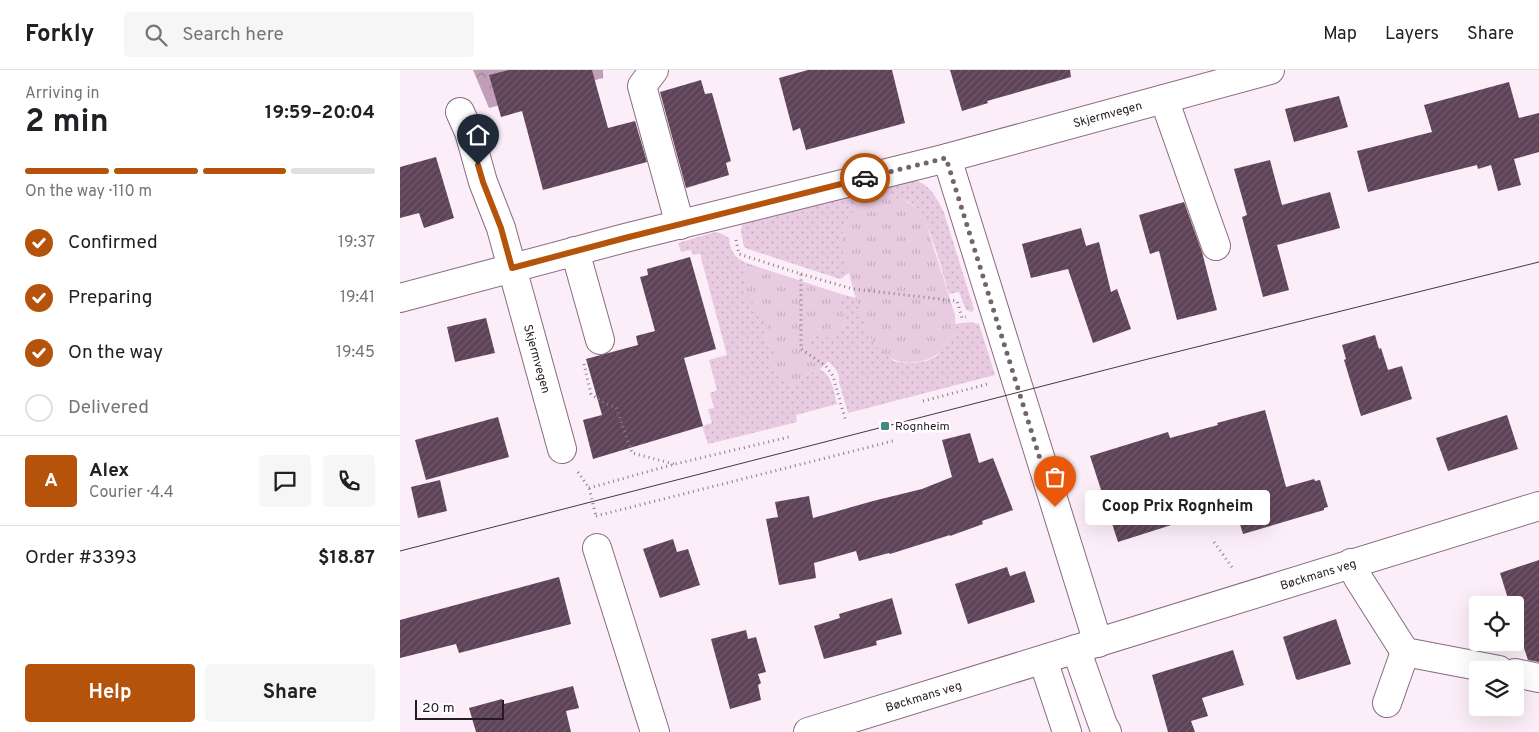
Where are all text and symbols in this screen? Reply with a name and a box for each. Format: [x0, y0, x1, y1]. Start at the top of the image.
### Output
search box [124, 12, 474, 57]
text: Forkly [25, 20, 94, 50]
icon: search [142, 21, 170, 49]
text: Search here [182, 23, 284, 47]
text: Map [1323, 23, 1357, 46]
text: Layers [1385, 23, 1439, 46]
text: Share [1467, 23, 1514, 46]
text: Arriving in [25, 84, 100, 104]
street label: Skjermvegen [1072, 98, 1144, 132]
text: 19:59–20:04 [265, 101, 375, 125]
text: 2 min [25, 103, 109, 143]
pin [457, 114, 499, 165]
icon: home [464, 121, 492, 149]
courier [840, 153, 890, 203]
icon: car [851, 164, 879, 192]
text: On the way · 110 m [25, 182, 152, 202]
icon: check [25, 229, 53, 257]
text: Confirmed [68, 231, 158, 255]
text: 19:37 [338, 233, 375, 253]
icon: check [25, 284, 53, 312]
text: Preparing [68, 286, 152, 310]
text: 19:41 [340, 288, 375, 308]
street label: Skjermvegen [519, 323, 553, 395]
icon: check [25, 339, 53, 367]
text: On the way [68, 341, 163, 365]
text: 19:45 [336, 343, 375, 363]
text: Delivered [68, 396, 149, 420]
place label: Rognheim [895, 419, 950, 435]
marker: Rognheim [879, 420, 891, 432]
button: chat [259, 455, 311, 507]
button: phone [323, 455, 375, 507]
pin [1034, 456, 1076, 507]
text: Alex [89, 459, 129, 483]
icon: bag [1041, 463, 1069, 491]
text: A [44, 469, 58, 493]
text: Courier · 4.4 [89, 483, 174, 503]
callout: Coop Prix Rognheim [1085, 490, 1270, 524]
text: Coop Prix Rognheim [1102, 497, 1253, 517]
text: Order #3393 [25, 546, 137, 570]
text: $18.87 [318, 546, 375, 570]
street label: Bøckmans veg [1278, 556, 1358, 595]
map controls [1469, 596, 1524, 716]
button: locate [1469, 596, 1524, 651]
button: layers [1469, 661, 1524, 716]
button: Help [25, 664, 195, 722]
button: Share [205, 664, 375, 722]
street label: Bøckmans veg [884, 678, 964, 717]
scale bar [415, 697, 504, 720]
text: 20 m [422, 700, 455, 717]

